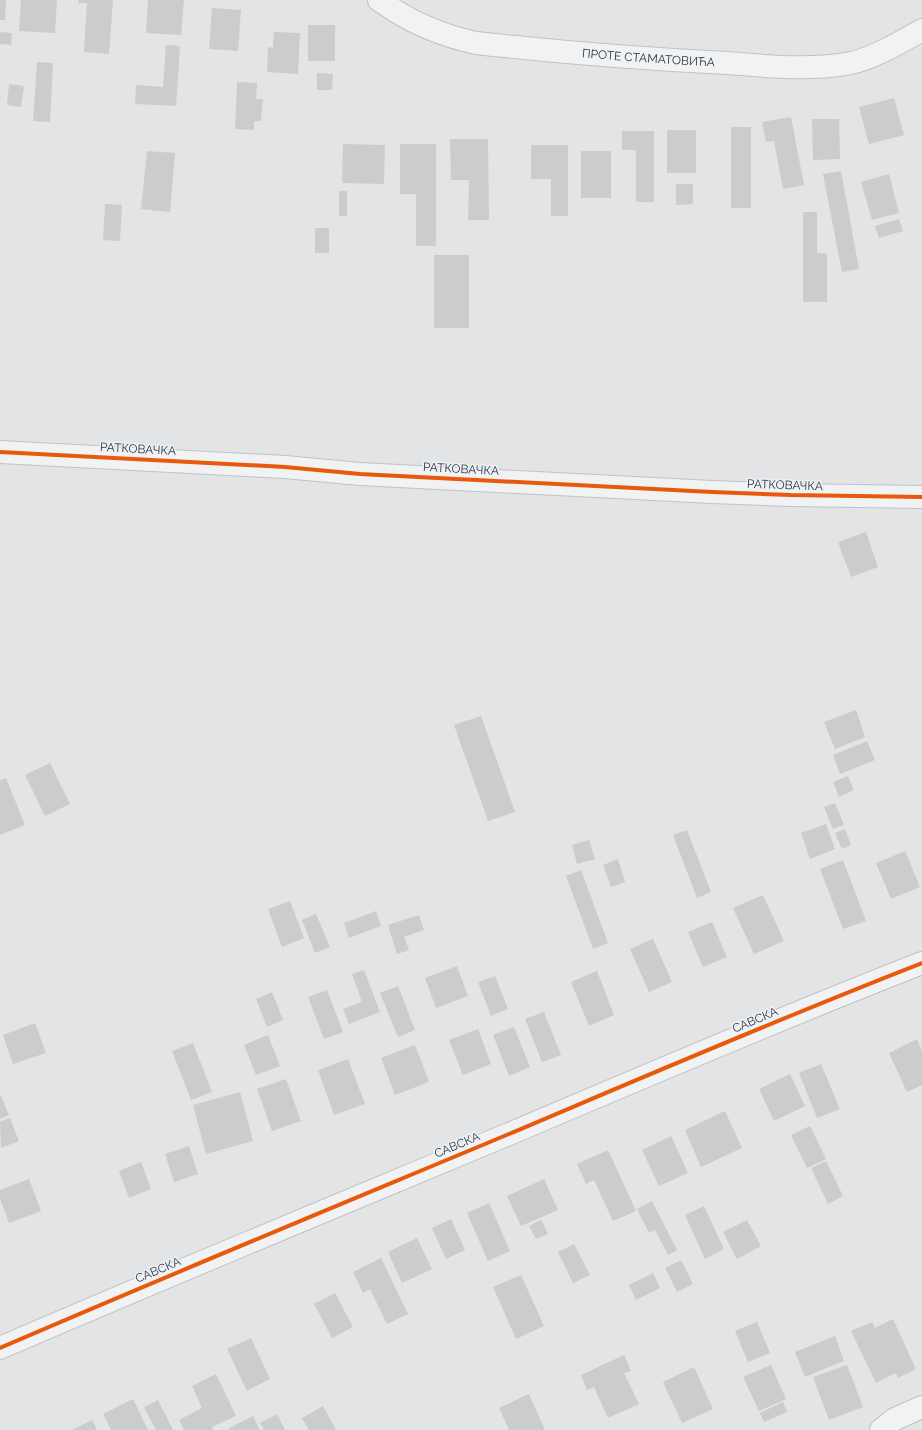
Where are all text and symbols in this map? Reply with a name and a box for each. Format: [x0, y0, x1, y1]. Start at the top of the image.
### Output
street label: ПРОТЕ СТАМАТОВИЋА [581, 46, 715, 69]
street label: РАТКОВАЧКА [100, 440, 176, 458]
street label: РАТКОВАЧКА [423, 460, 499, 478]
street label: РАТКОВАЧКА [747, 477, 823, 493]
street label: САВСКА [730, 1004, 780, 1036]
street label: САВСКА [432, 1129, 482, 1161]
street label: САВСКА [133, 1254, 183, 1286]

